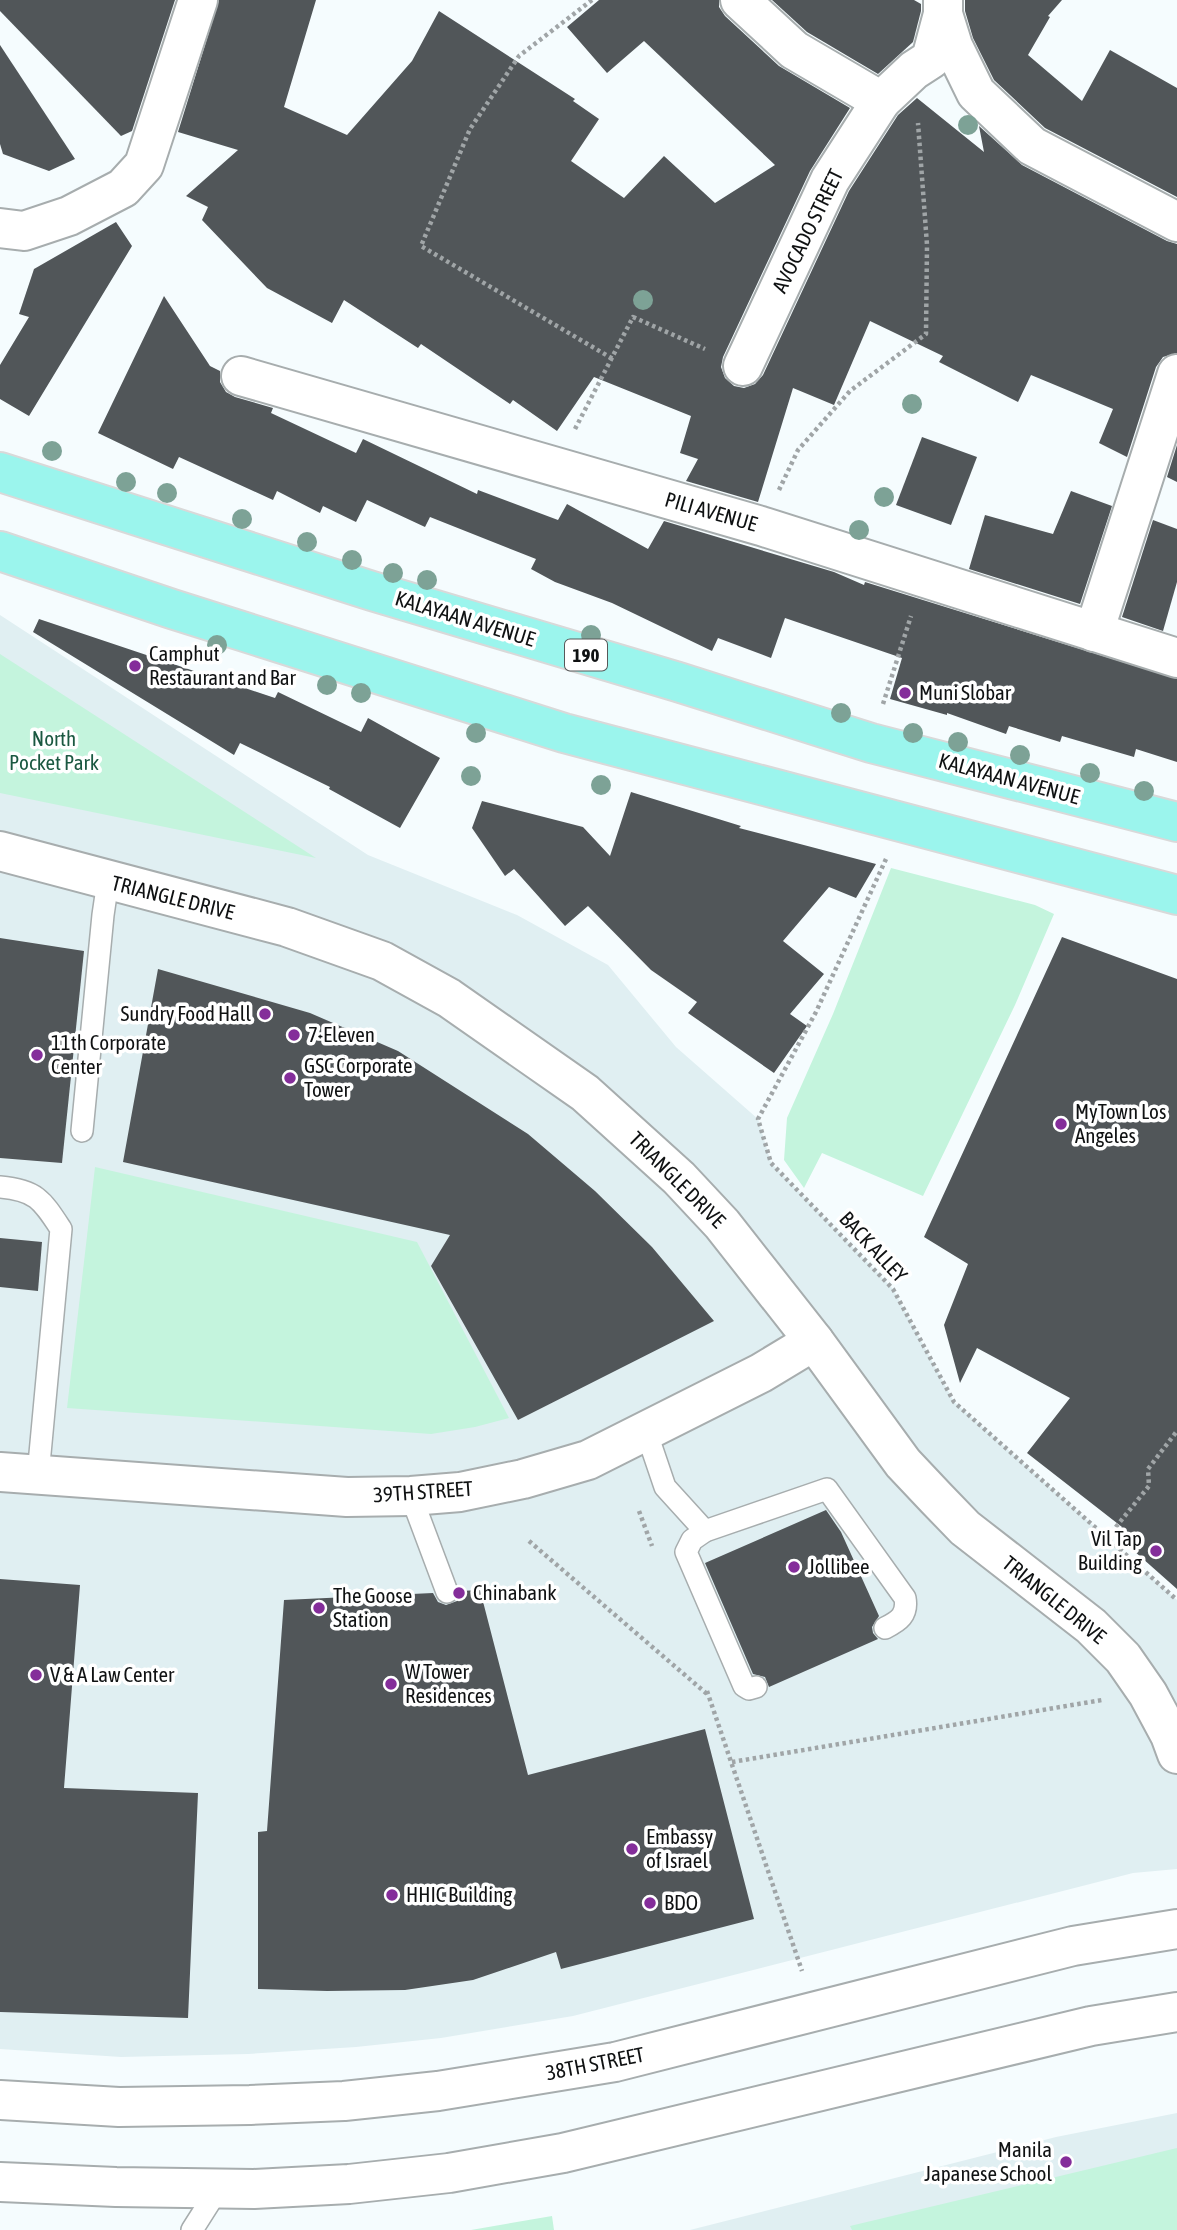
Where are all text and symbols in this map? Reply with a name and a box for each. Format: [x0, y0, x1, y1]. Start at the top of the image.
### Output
street label: AVOCADO STREET [767, 165, 847, 296]
street label: PILI AVENUE [662, 486, 760, 536]
street label: KALAYAAN AVENUE [392, 585, 538, 651]
road number: 190 [565, 640, 607, 670]
place label: Camphut Restaurant and Bar [149, 641, 297, 689]
marker: Camphut Restaurant and Bar [127, 658, 143, 674]
place label: Muni Slobar [919, 680, 1012, 704]
marker: Muni Slobar [897, 685, 913, 701]
park label: North Pocket Park [9, 726, 99, 774]
street label: KALAYAAN AVENUE [936, 748, 1082, 808]
street label: TRIANGLE DRIVE [109, 870, 237, 924]
place label: Sundry Food Hall [120, 1001, 251, 1025]
marker: Sundry Food Hall [257, 1006, 273, 1022]
place label: 7-Eleven [308, 1022, 375, 1046]
marker: 7-Eleven [286, 1027, 302, 1043]
place label: 11th Corporate Center [51, 1030, 166, 1078]
marker: 11th Corporate Center [29, 1047, 45, 1063]
place label: GSC Corporate Tower [304, 1053, 413, 1101]
marker: GSC Corporate Tower [282, 1070, 298, 1086]
place label: MyTown Los Angeles [1075, 1099, 1166, 1147]
marker: MyTown Los Angeles [1053, 1116, 1069, 1132]
street label: TRIANGLE DRIVE [625, 1126, 731, 1232]
street label: BACK ALLEY [835, 1206, 913, 1287]
street label: 39TH STREET [372, 1476, 473, 1506]
place label: Vil Tap Building [1078, 1526, 1142, 1574]
marker: Vil Tap Building [1148, 1543, 1164, 1559]
street label: TRIANGLE DRIVE [998, 1550, 1111, 1648]
place label: Jollibee [808, 1554, 869, 1578]
marker: Jollibee [786, 1559, 802, 1575]
place label: Chinabank [473, 1580, 557, 1604]
place label: The Goose Station [333, 1583, 412, 1631]
marker: Chinabank [451, 1585, 467, 1601]
marker: The Goose Station [311, 1600, 327, 1616]
place label: W Tower Residences [405, 1659, 492, 1707]
place label: V & A Law Center [50, 1662, 175, 1686]
marker: V & A Law Center [28, 1667, 44, 1683]
marker: W Tower Residences [383, 1676, 399, 1692]
place label: Embassy of Israel [646, 1824, 714, 1872]
marker: Embassy of Israel [624, 1841, 640, 1857]
place label: HHIC Building [406, 1882, 512, 1906]
marker: HHIC Building [384, 1887, 400, 1903]
place label: BDO [664, 1890, 698, 1914]
marker: BDO [642, 1895, 658, 1911]
street label: 38TH STREET [544, 2042, 646, 2084]
place label: Manila Japanese School [924, 2137, 1052, 2185]
marker: Manila Japanese School [1058, 2154, 1074, 2170]

